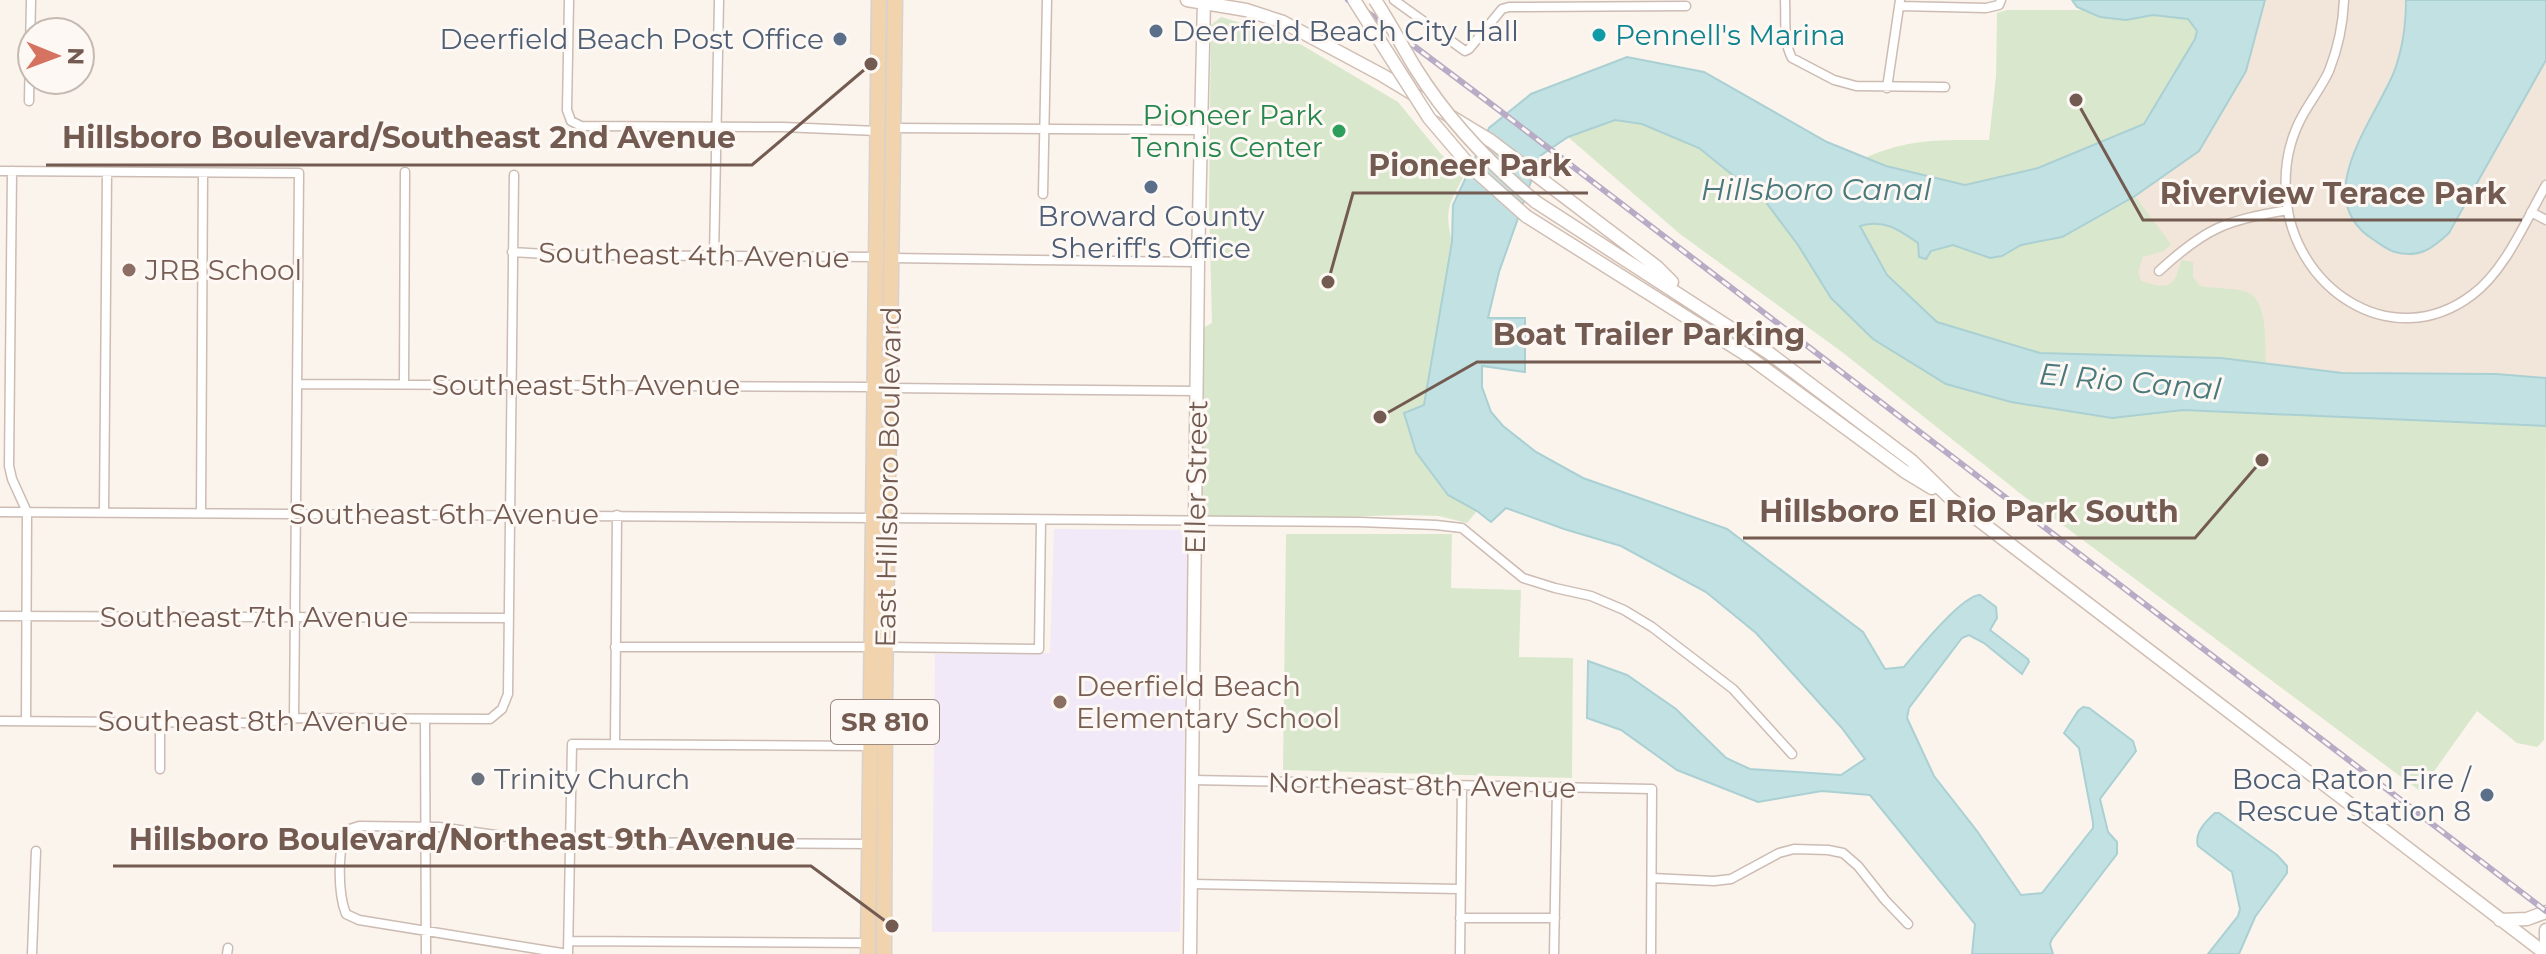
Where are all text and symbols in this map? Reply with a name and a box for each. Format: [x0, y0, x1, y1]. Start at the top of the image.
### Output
place label: Deerfield Beach City Hall [1172, 14, 1519, 48]
north arrow [16, 16, 96, 96]
place label: Pennell's Marina [1615, 18, 1845, 52]
place label: Deerfield Beach Post Office [440, 22, 824, 56]
marker: Deerfield Beach City Hall [1147, 22, 1165, 40]
marker: Pennell's Marina [1590, 26, 1608, 44]
marker: Deerfield Beach Post Office [831, 30, 849, 48]
text: N [62, 47, 89, 65]
place label: Pioneer Park Tennis Center [1131, 98, 1323, 164]
callout: Hillsboro Boulevard/Southeast 2nd Avenue [46, 111, 752, 165]
text: Hillsboro Boulevard/Southeast 2nd Avenue [62, 119, 736, 156]
marker: Pioneer Park Tennis Center [1330, 122, 1348, 140]
callout: Pioneer Park [1353, 139, 1588, 193]
text: Pioneer Park [1368, 147, 1572, 184]
callout: Riverview Terace Park [2143, 166, 2522, 220]
water label: Hillsboro Canal [1701, 171, 1931, 208]
text: Riverview Terace Park [2160, 175, 2507, 212]
marker: Broward County Sheriff's Office [1142, 178, 1160, 196]
place label: Broward County Sheriff's Office [1038, 199, 1265, 265]
street label: Southeast 4th Avenue [538, 235, 850, 275]
place label: JRB School [144, 253, 302, 287]
marker: JRB School [120, 261, 138, 279]
street label: East Hillsboro Boulevard [868, 306, 908, 648]
callout: Boat Trailer Parking [1477, 308, 1821, 362]
text: Boat Trailer Parking [1493, 316, 1805, 353]
water label: El Rio Canal [2038, 355, 2222, 408]
street label: Southeast 5th Avenue [432, 368, 740, 402]
street label: Eller Street [1178, 400, 1214, 554]
callout: Hillsboro El Rio Park South [1743, 484, 2195, 538]
text: Hillsboro El Rio Park South [1759, 493, 2179, 530]
street label: Southeast 6th Avenue [289, 497, 599, 531]
street label: Southeast 7th Avenue [100, 600, 408, 634]
place label: Deerfield Beach Elementary School [1076, 669, 1340, 735]
marker: Deerfield Beach Elementary School [1051, 693, 1069, 711]
road number: SR 810 [831, 700, 939, 744]
street label: Southeast 8th Avenue [98, 704, 408, 738]
place label: Trinity Church [494, 762, 690, 796]
place label: Boca Raton Fire / Rescue Station 8 [2232, 762, 2473, 828]
street label: Northeast 8th Avenue [1267, 765, 1577, 805]
marker: Trinity Church [469, 770, 487, 788]
marker: Boca Raton Fire / Rescue Station 8 [2478, 786, 2496, 804]
callout: Hillsboro Boulevard/Northeast 9th Avenue [113, 812, 811, 866]
text: Hillsboro Boulevard/Northeast 9th Avenue [129, 821, 795, 858]

